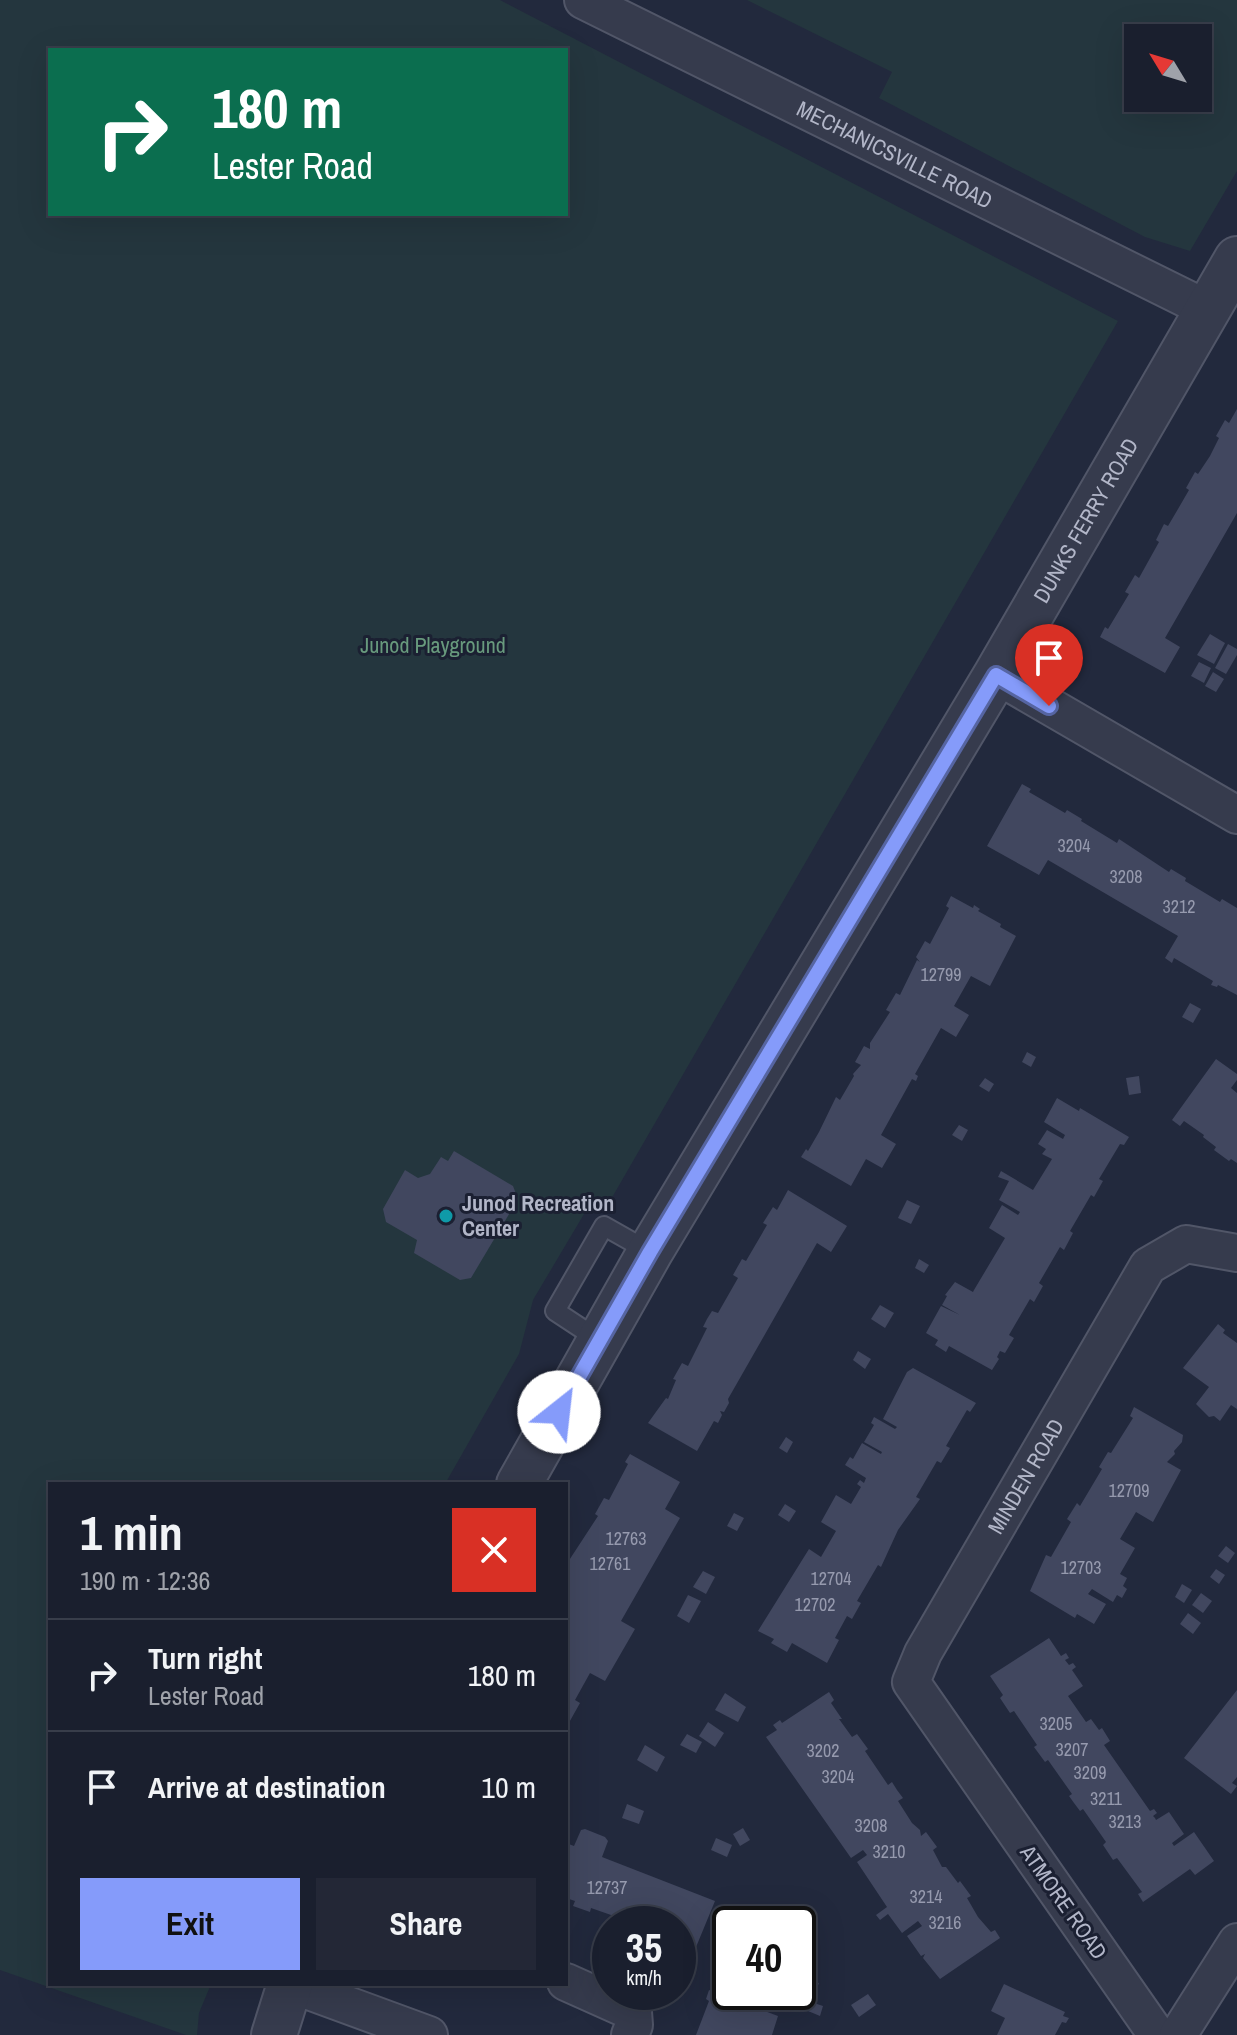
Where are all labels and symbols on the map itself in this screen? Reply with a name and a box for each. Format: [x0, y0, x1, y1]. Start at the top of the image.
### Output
north arrow [1124, 24, 1212, 112]
street label: MECHANICSVILLE ROAD [792, 93, 998, 216]
street label: DUNKS FERRY ROAD [1026, 432, 1145, 608]
pin [1015, 624, 1083, 706]
park label: Junod Playground [360, 630, 506, 660]
house number: 3204 [1058, 833, 1090, 858]
house number: 3208 [1110, 864, 1142, 889]
house number: 3212 [1163, 894, 1195, 919]
house number: 12799 [920, 962, 962, 987]
place label: Junod Recreation Center [462, 1188, 614, 1243]
marker: Junod Recreation Center [437, 1207, 455, 1225]
position arrow [517, 1370, 601, 1454]
street label: MINDEN ROAD [980, 1413, 1071, 1539]
house number: 12709 [1108, 1478, 1150, 1503]
house number: 12763 [605, 1526, 647, 1551]
house number: 12761 [589, 1551, 631, 1576]
house number: 12703 [1060, 1555, 1102, 1580]
house number: 12704 [810, 1566, 852, 1591]
house number: 12702 [794, 1592, 836, 1617]
house number: 3205 [1040, 1711, 1072, 1736]
house number: 3207 [1056, 1737, 1088, 1762]
house number: 3202 [807, 1738, 839, 1763]
house number: 3209 [1074, 1760, 1106, 1785]
house number: 3204 [822, 1764, 854, 1789]
house number: 3211 [1090, 1786, 1123, 1811]
house number: 3213 [1109, 1809, 1141, 1834]
house number: 3208 [855, 1813, 887, 1838]
street label: ATMORE ROAD [1013, 1838, 1114, 1965]
house number: 3210 [873, 1839, 905, 1864]
house number: 12737 [586, 1875, 628, 1900]
house number: 3214 [910, 1884, 942, 1909]
speed limit sign: 40 [712, 1906, 816, 2010]
house number: 3216 [929, 1910, 961, 1935]

